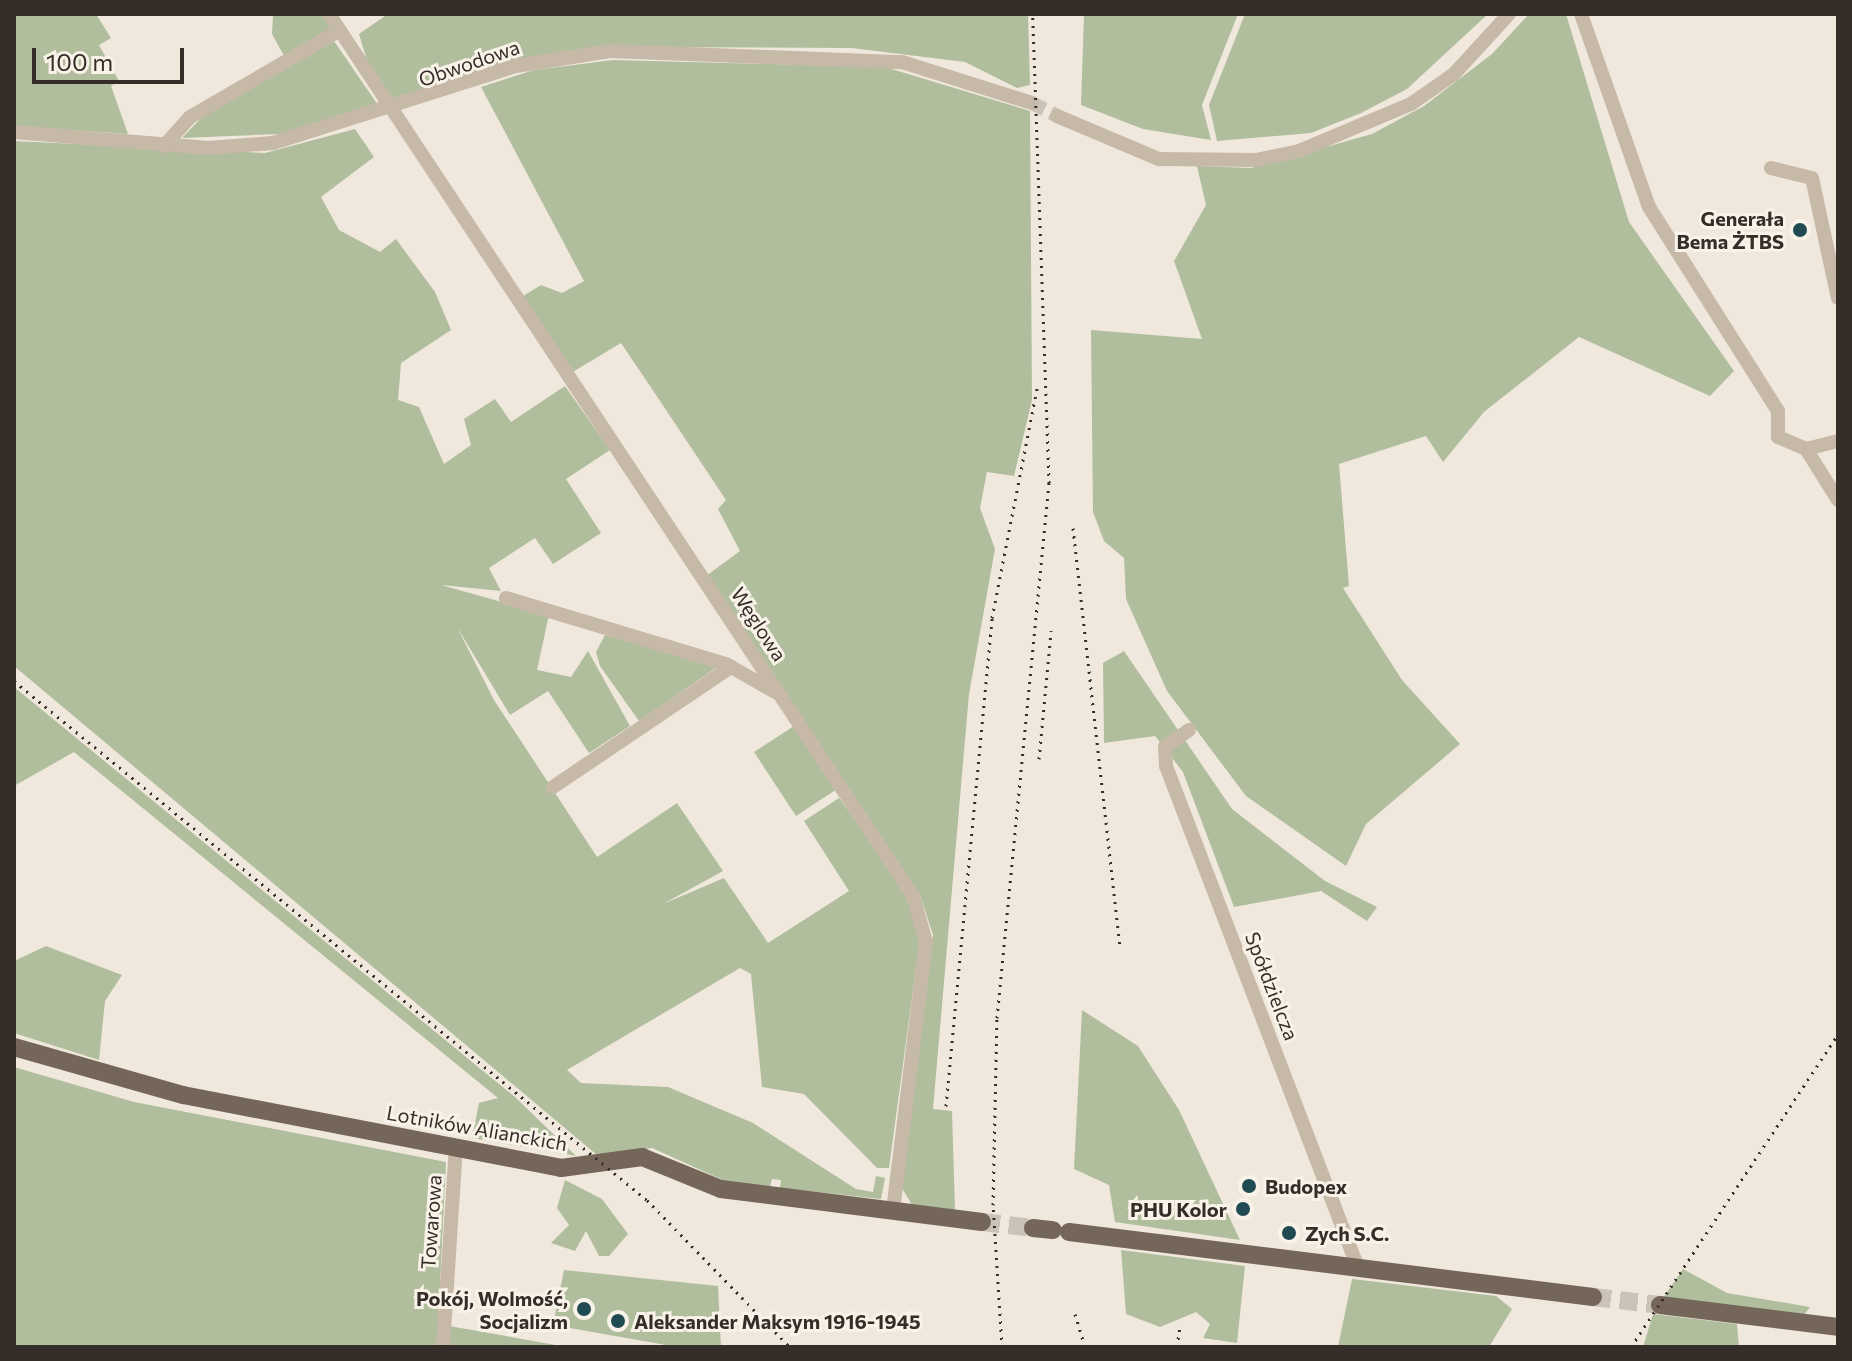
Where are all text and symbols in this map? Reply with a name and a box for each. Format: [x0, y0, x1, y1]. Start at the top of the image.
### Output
scale bar [36, 32, 188, 82]
street label: Obwodowa [415, 35, 523, 91]
text: 100 m [46, 47, 113, 76]
place label: Generała Bema ŻTBS [1677, 206, 1784, 253]
marker: Generała Bema ŻTBS [1791, 221, 1809, 239]
street label: Węglowa [726, 583, 792, 665]
street label: Spółdzielcza [1240, 928, 1304, 1044]
street label: Lotników Alianckich [385, 1100, 569, 1156]
street label: Towarowa [416, 1174, 446, 1270]
place label: Budopex [1265, 1174, 1347, 1198]
marker: Budopex [1240, 1177, 1258, 1195]
place label: PHU Kolor [1130, 1197, 1227, 1221]
marker: PHU Kolor [1234, 1200, 1252, 1218]
place label: Zych S.C. [1305, 1221, 1389, 1245]
marker: Zych S.C. [1280, 1224, 1298, 1242]
place label: Pokój, Wolmość, Socjalizm [416, 1286, 568, 1333]
marker: Pokój, Wolmość, Socjalizm [575, 1300, 593, 1318]
place label: Aleksander Maksym 1916-1945 [634, 1309, 921, 1333]
marker: Aleksander Maksym 1916-1945 [609, 1312, 627, 1330]

